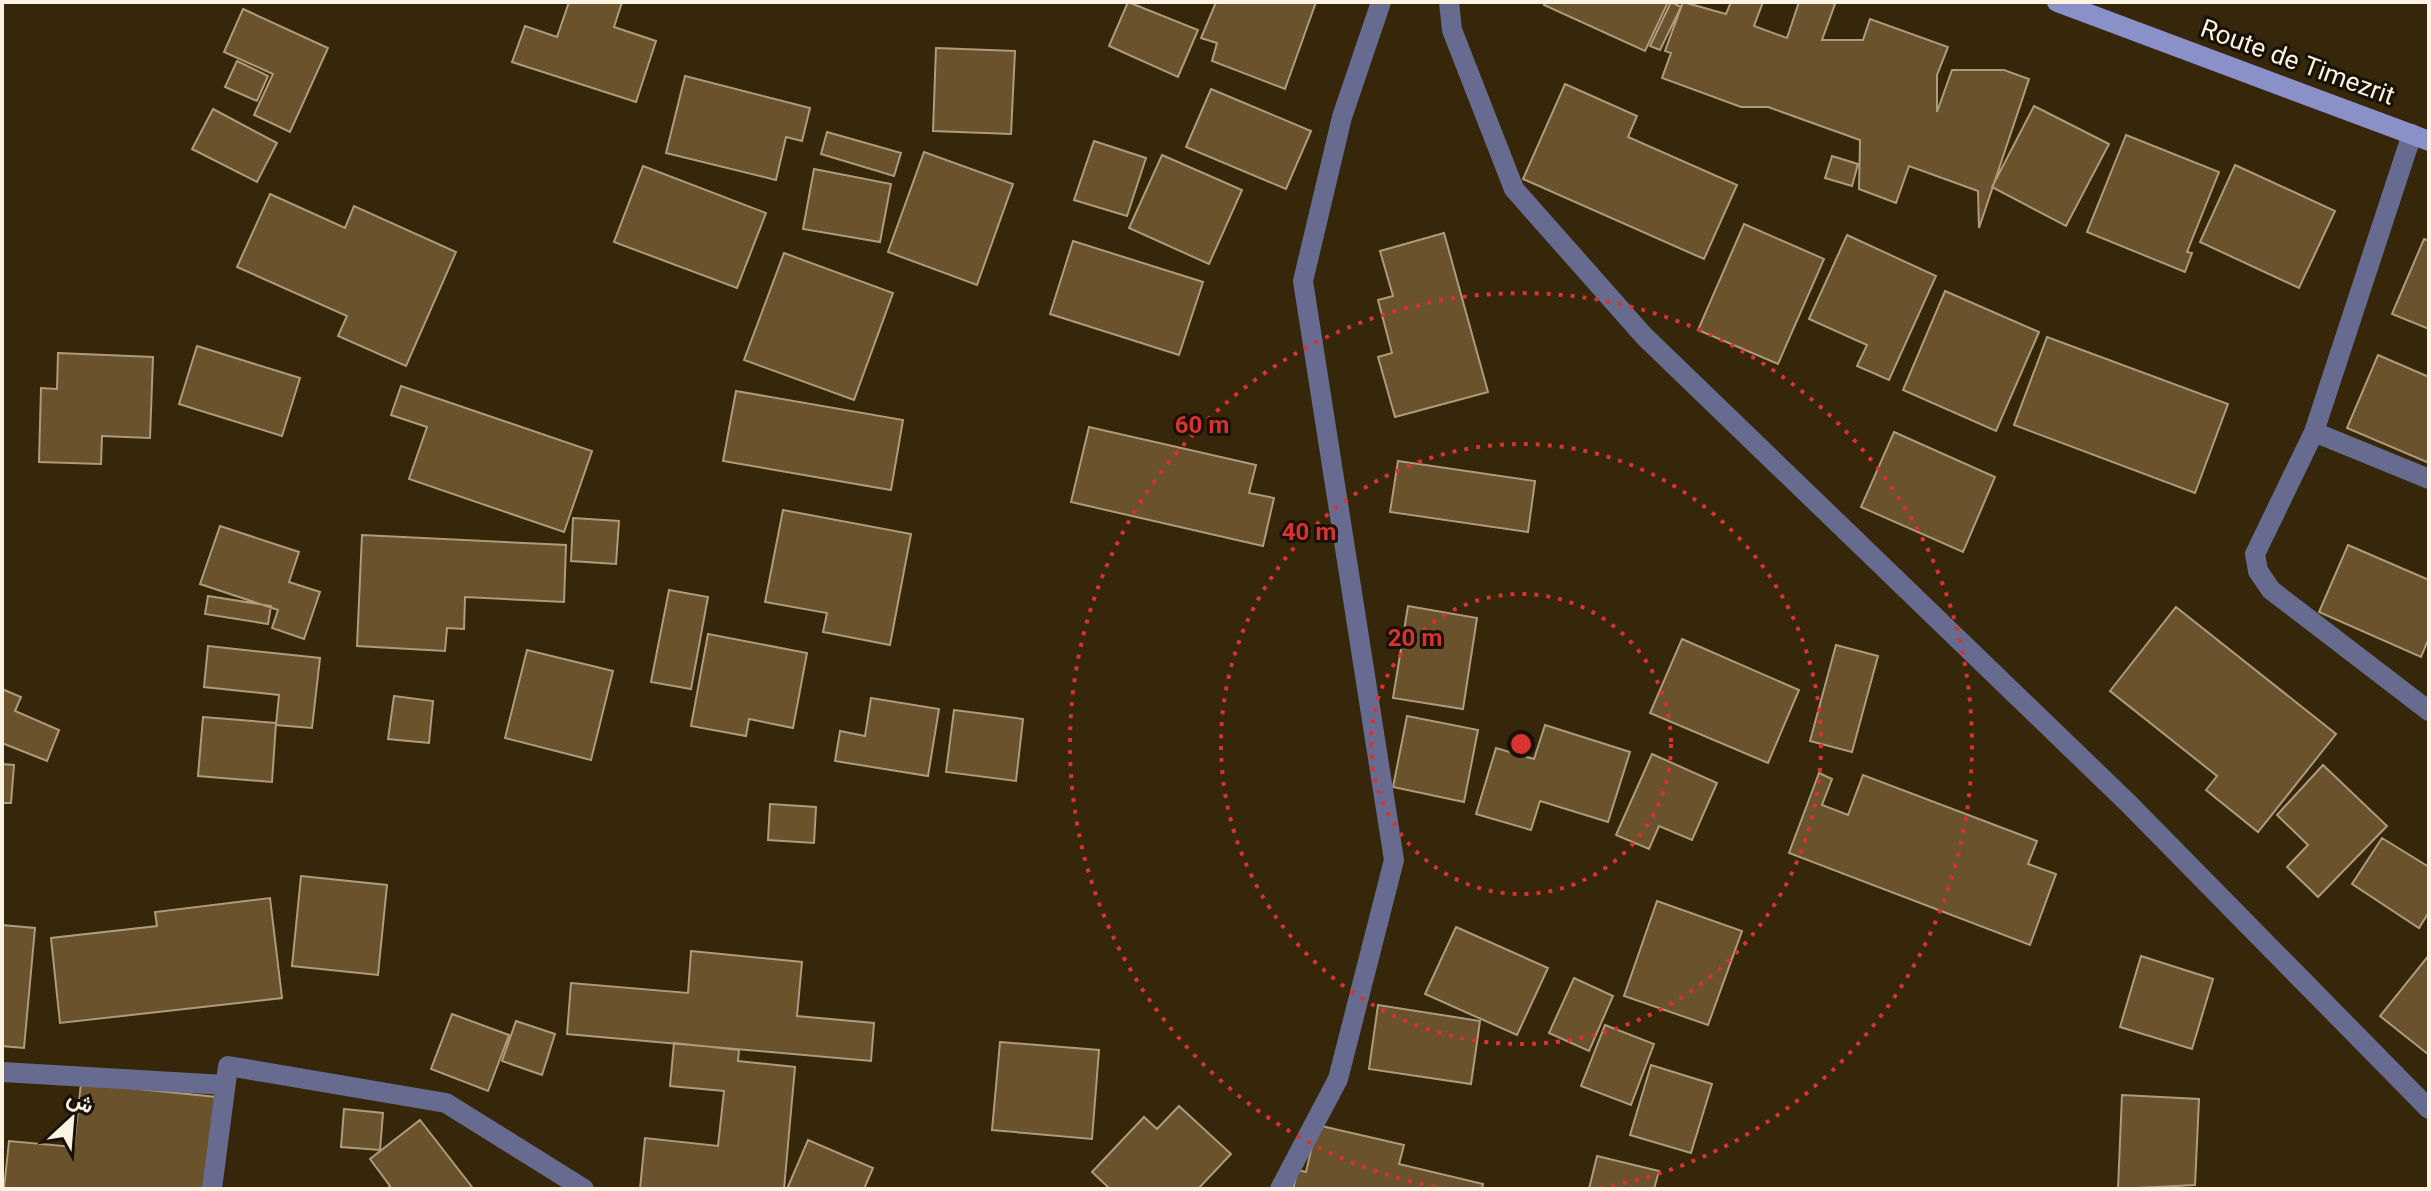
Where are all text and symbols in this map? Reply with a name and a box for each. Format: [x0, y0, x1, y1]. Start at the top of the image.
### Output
street label: Route de Timezrit [2194, 10, 2400, 118]
text: 60 m [1175, 408, 1229, 446]
text: 40 m [1282, 515, 1336, 553]
text: 20 m [1388, 621, 1442, 659]
centre of rings [1507, 730, 1535, 758]
north arrow [32, 1079, 112, 1159]
text: ش [60, 1082, 99, 1125]

